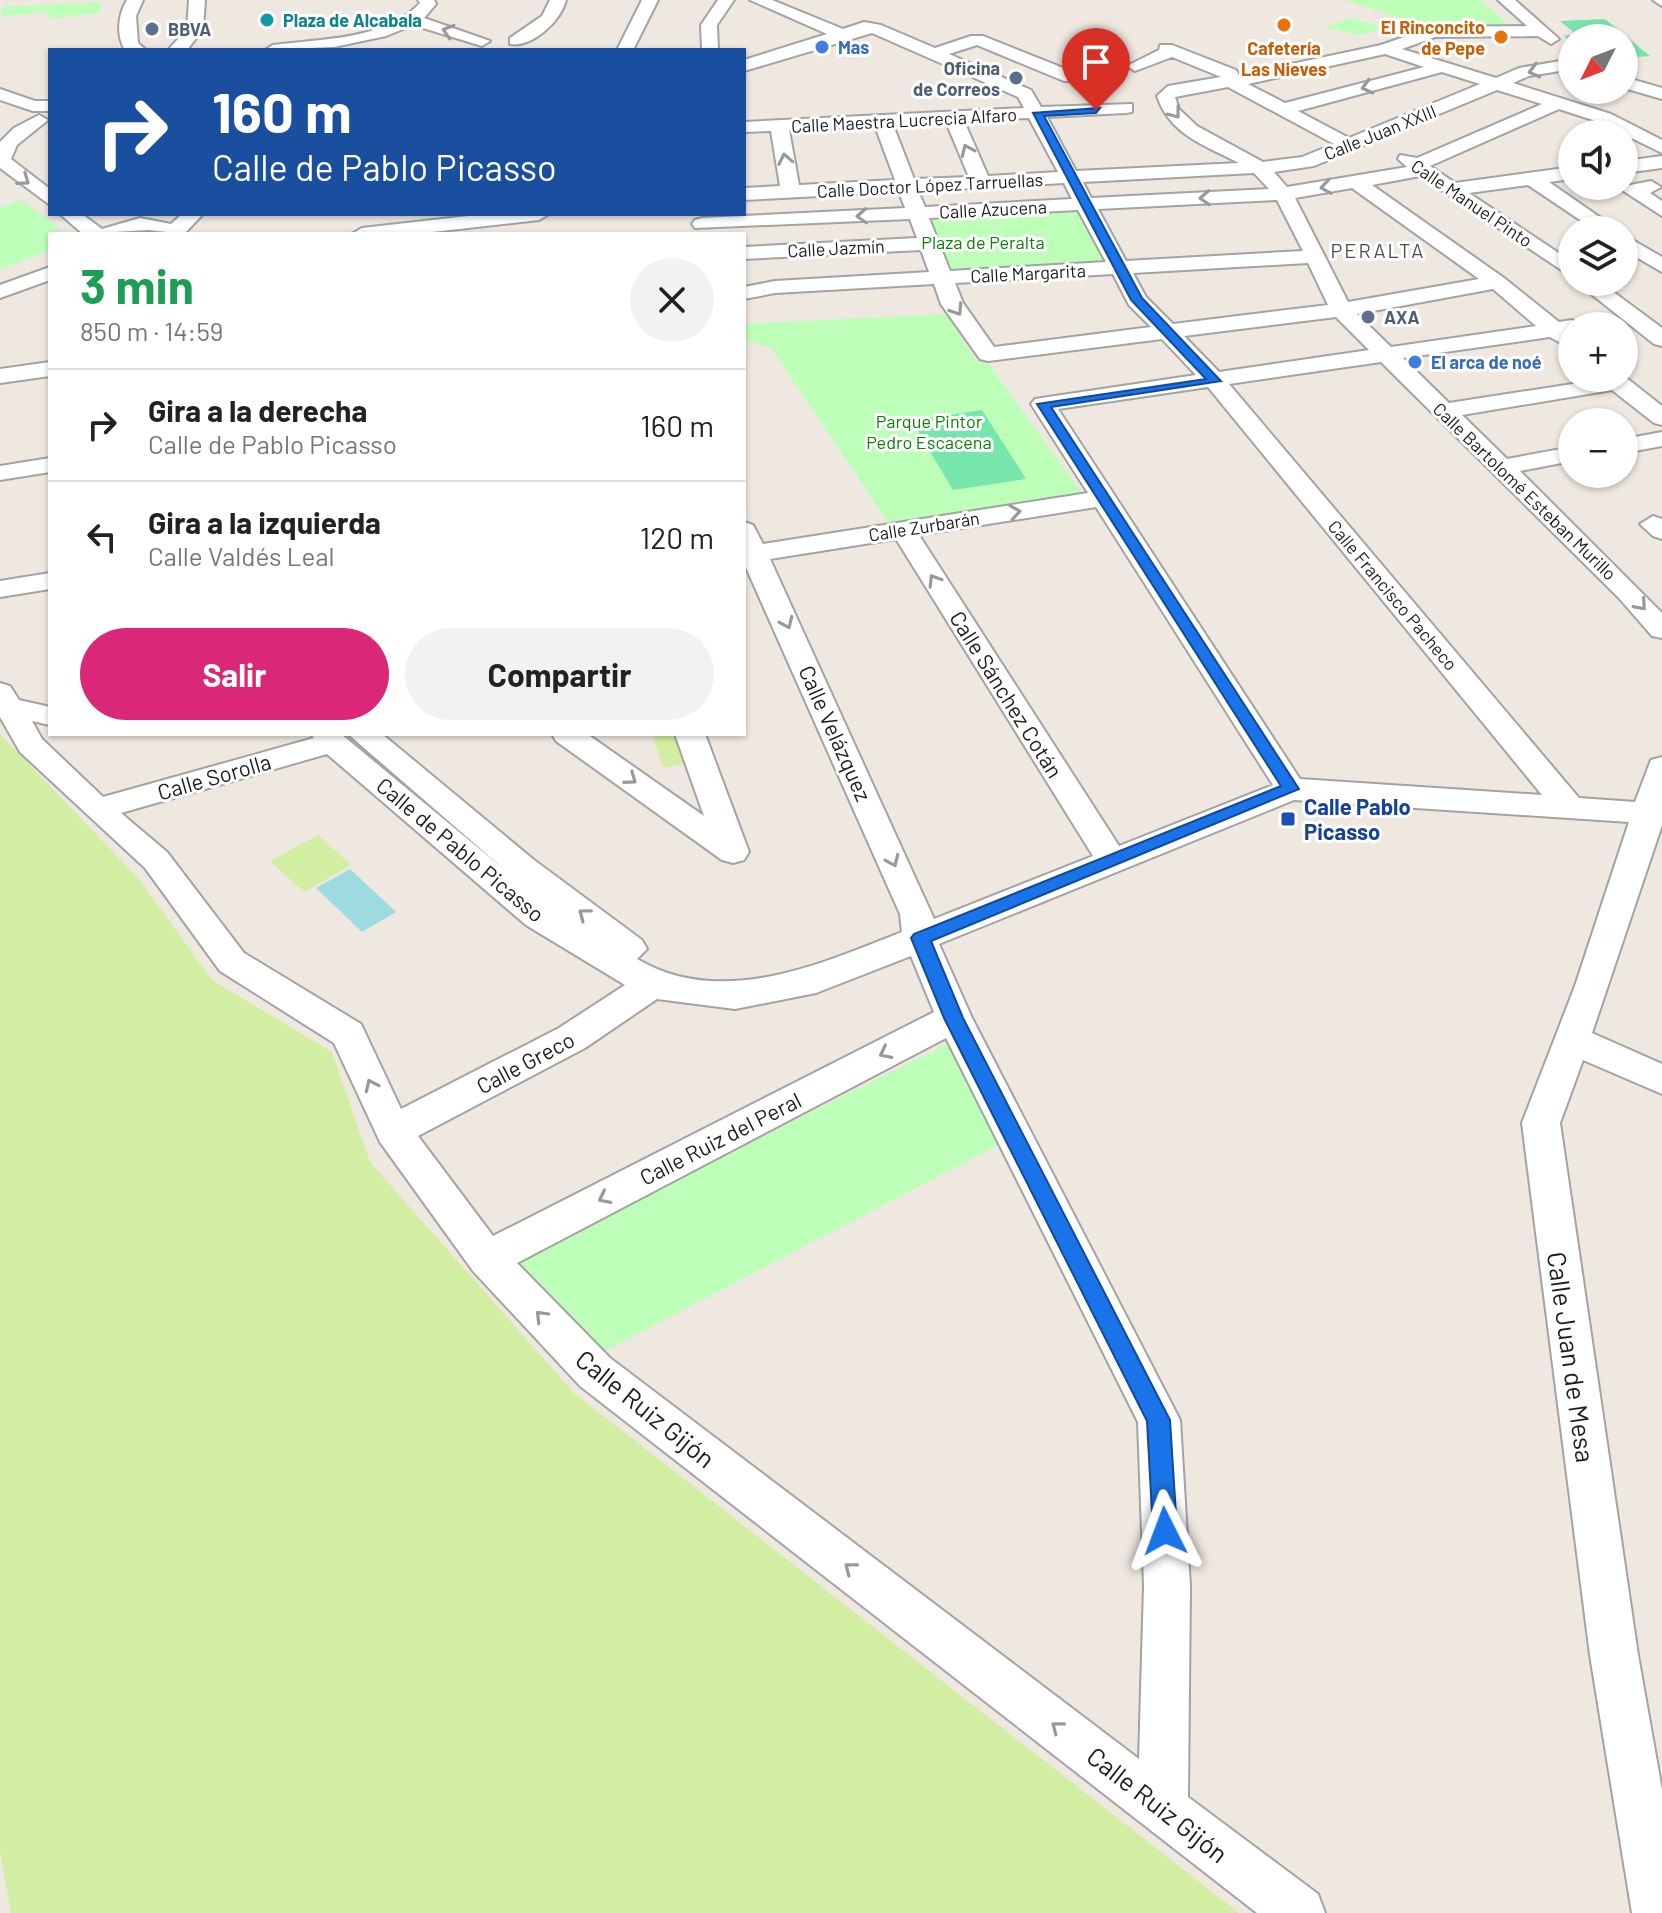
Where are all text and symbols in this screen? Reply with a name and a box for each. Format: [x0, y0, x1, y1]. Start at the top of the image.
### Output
place label: Plaza de Alcabala [283, 9, 422, 31]
marker: Plaza de Alcabala [258, 11, 276, 29]
marker: Cafetería Las Nieves [1275, 16, 1293, 34]
place label: El Rinconcito de Pepe [1381, 16, 1485, 59]
place label: BBVA [168, 18, 211, 40]
marker: BBVA [143, 20, 161, 38]
one-way arrow [441, 24, 455, 40]
north arrow [1558, 24, 1638, 104]
map controls [1558, 24, 1638, 488]
pin [1062, 28, 1130, 110]
marker: El Rinconcito de Pepe [1492, 28, 1510, 46]
place label: Mas [838, 36, 869, 58]
place label: Cafetería Las Nieves [1241, 37, 1327, 80]
marker: Mas [813, 38, 831, 56]
icon: arrive [1074, 40, 1118, 84]
place label: Oficina de Correos [913, 57, 1000, 100]
one-way arrow [1527, 62, 1541, 79]
marker: Oficina de Correos [1007, 69, 1025, 87]
text: 160 m [212, 77, 352, 144]
one-way arrow [1360, 78, 1374, 94]
icon: right [80, 80, 184, 184]
street label: Calle Juan XXIII [1321, 99, 1439, 165]
street label: Calle Maestra Lucrecia Alfaro [791, 103, 1017, 137]
one-way arrow [1166, 104, 1180, 119]
button: sound [1558, 120, 1638, 200]
one-way arrow [961, 144, 977, 158]
text: Calle de Pablo Picasso [212, 145, 557, 188]
one-way arrow [777, 152, 794, 165]
street label: Calle Manuel Pinto [1407, 154, 1537, 252]
street label: Calle Doctor López Tarruellas [816, 168, 1044, 202]
one-way arrow [15, 170, 30, 185]
one-way arrow [1319, 178, 1333, 195]
one-way arrow [1199, 190, 1211, 207]
street label: Calle Azucena [939, 195, 1047, 223]
one-way arrow [855, 207, 868, 224]
button: layers [1558, 216, 1638, 296]
park label: Plaza de Peralta [921, 231, 1045, 253]
street label: Calle Jazmín [787, 234, 885, 262]
district label: PERALTA [1331, 238, 1426, 262]
text: 3 min [80, 256, 194, 314]
button: close [630, 258, 714, 342]
street label: Calle Margarita [970, 259, 1086, 287]
one-way arrow [947, 301, 962, 316]
place label: AXA [1384, 306, 1420, 328]
marker: AXA [1359, 308, 1377, 326]
button: + [1558, 312, 1638, 392]
text: 850 m · 14:59 [80, 315, 223, 346]
place label: El arca de noé [1431, 351, 1542, 373]
marker: El arca de noé [1406, 353, 1424, 371]
text: Gira a la derecha [148, 392, 367, 428]
street label: Calle Bartolomé Esteban Murillo [1429, 398, 1621, 584]
icon: right [80, 403, 124, 447]
text: 160 m [640, 407, 714, 443]
button: − [1558, 408, 1638, 488]
park label: Parque Pintor Pedro Escacena [866, 410, 992, 453]
text: Calle de Pablo Picasso [148, 428, 397, 459]
text: Gira a la izquierda [148, 504, 381, 540]
one-way arrow [1008, 504, 1021, 521]
street label: Calle Zurbarán [867, 506, 981, 546]
icon: left [80, 515, 124, 559]
street label: Calle Francisco Pacheco [1324, 515, 1462, 675]
text: 120 m [640, 519, 714, 555]
text: Calle Valdés Leal [148, 540, 335, 571]
one-way arrow [929, 574, 944, 589]
one-way arrow [1631, 596, 1645, 611]
street label: Calle Sánchez Cotán [945, 606, 1069, 782]
one-way arrow [778, 615, 794, 630]
button: Salir [80, 628, 389, 720]
button: Compartir [405, 628, 714, 720]
street label: Calle Velázquez [794, 661, 878, 805]
street label: Calle Sorolla [154, 747, 274, 805]
one-way arrow [622, 769, 636, 784]
street label: Calle de Pablo Picasso [372, 771, 550, 927]
place label: Calle Pablo Picasso [1304, 793, 1411, 844]
marker: Calle Pablo Picasso [1279, 810, 1297, 828]
one-way arrow [884, 853, 900, 867]
one-way arrow [578, 910, 593, 924]
street label: Calle Greco [472, 1025, 578, 1099]
one-way arrow [878, 1044, 893, 1059]
one-way arrow [365, 1079, 381, 1093]
street label: Calle Ruiz del Peral [635, 1086, 805, 1190]
one-way arrow [597, 1189, 612, 1204]
street label: Calle Juan de Mesa [1542, 1250, 1602, 1464]
one-way arrow [536, 1311, 550, 1325]
street label: Calle Ruiz Gijón [570, 1342, 722, 1474]
position arrow [1123, 1489, 1207, 1573]
one-way arrow [845, 1564, 859, 1578]
one-way arrow [1051, 1722, 1066, 1736]
street label: Calle Ruiz Gijón [1081, 1739, 1235, 1869]

